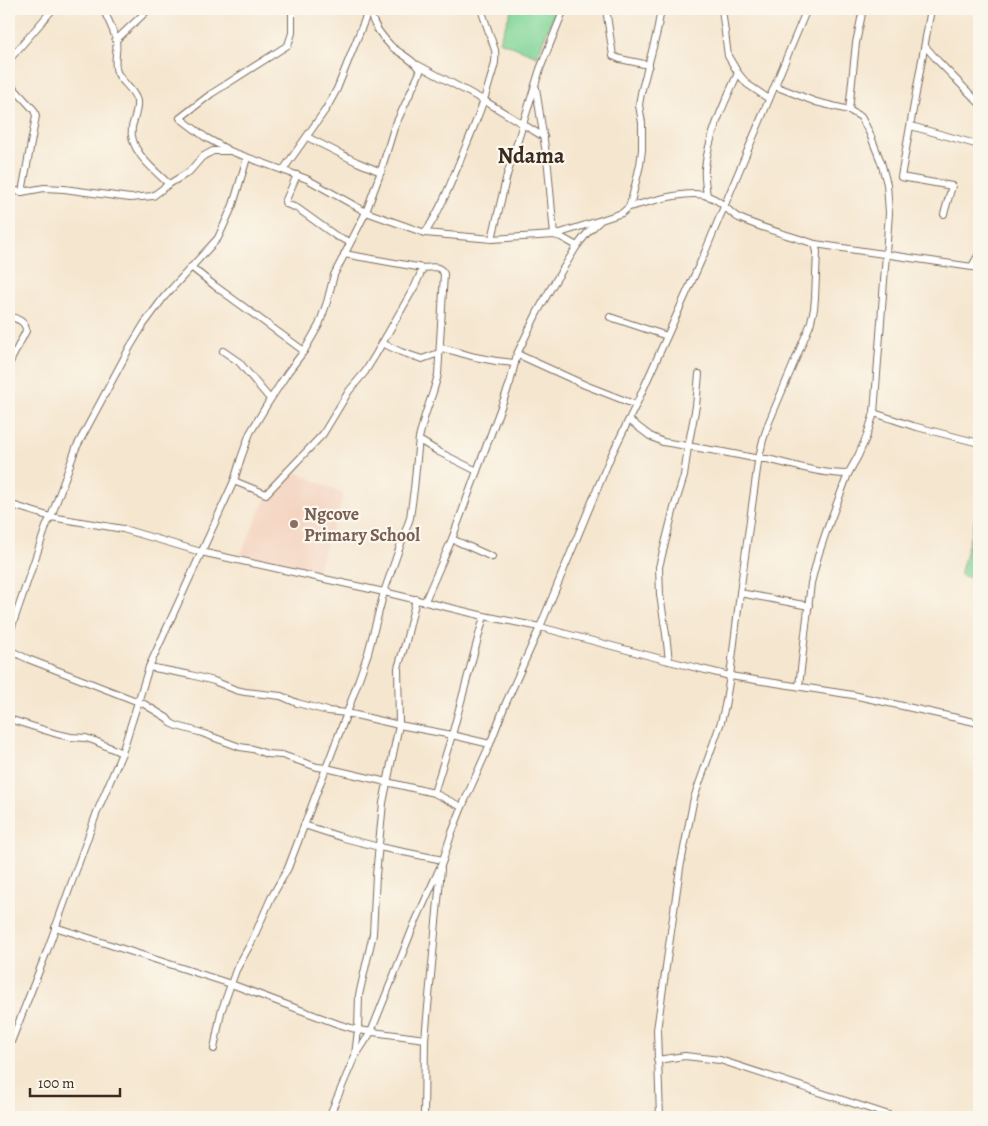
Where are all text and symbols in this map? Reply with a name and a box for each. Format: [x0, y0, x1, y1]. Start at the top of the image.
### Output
district label: Ndama [497, 141, 565, 171]
place label: Ngcove Primary School [304, 502, 420, 547]
marker: Ngcove Primary School [288, 518, 300, 530]
scale bar [30, 1066, 120, 1098]
text: 100 m [38, 1073, 75, 1093]

